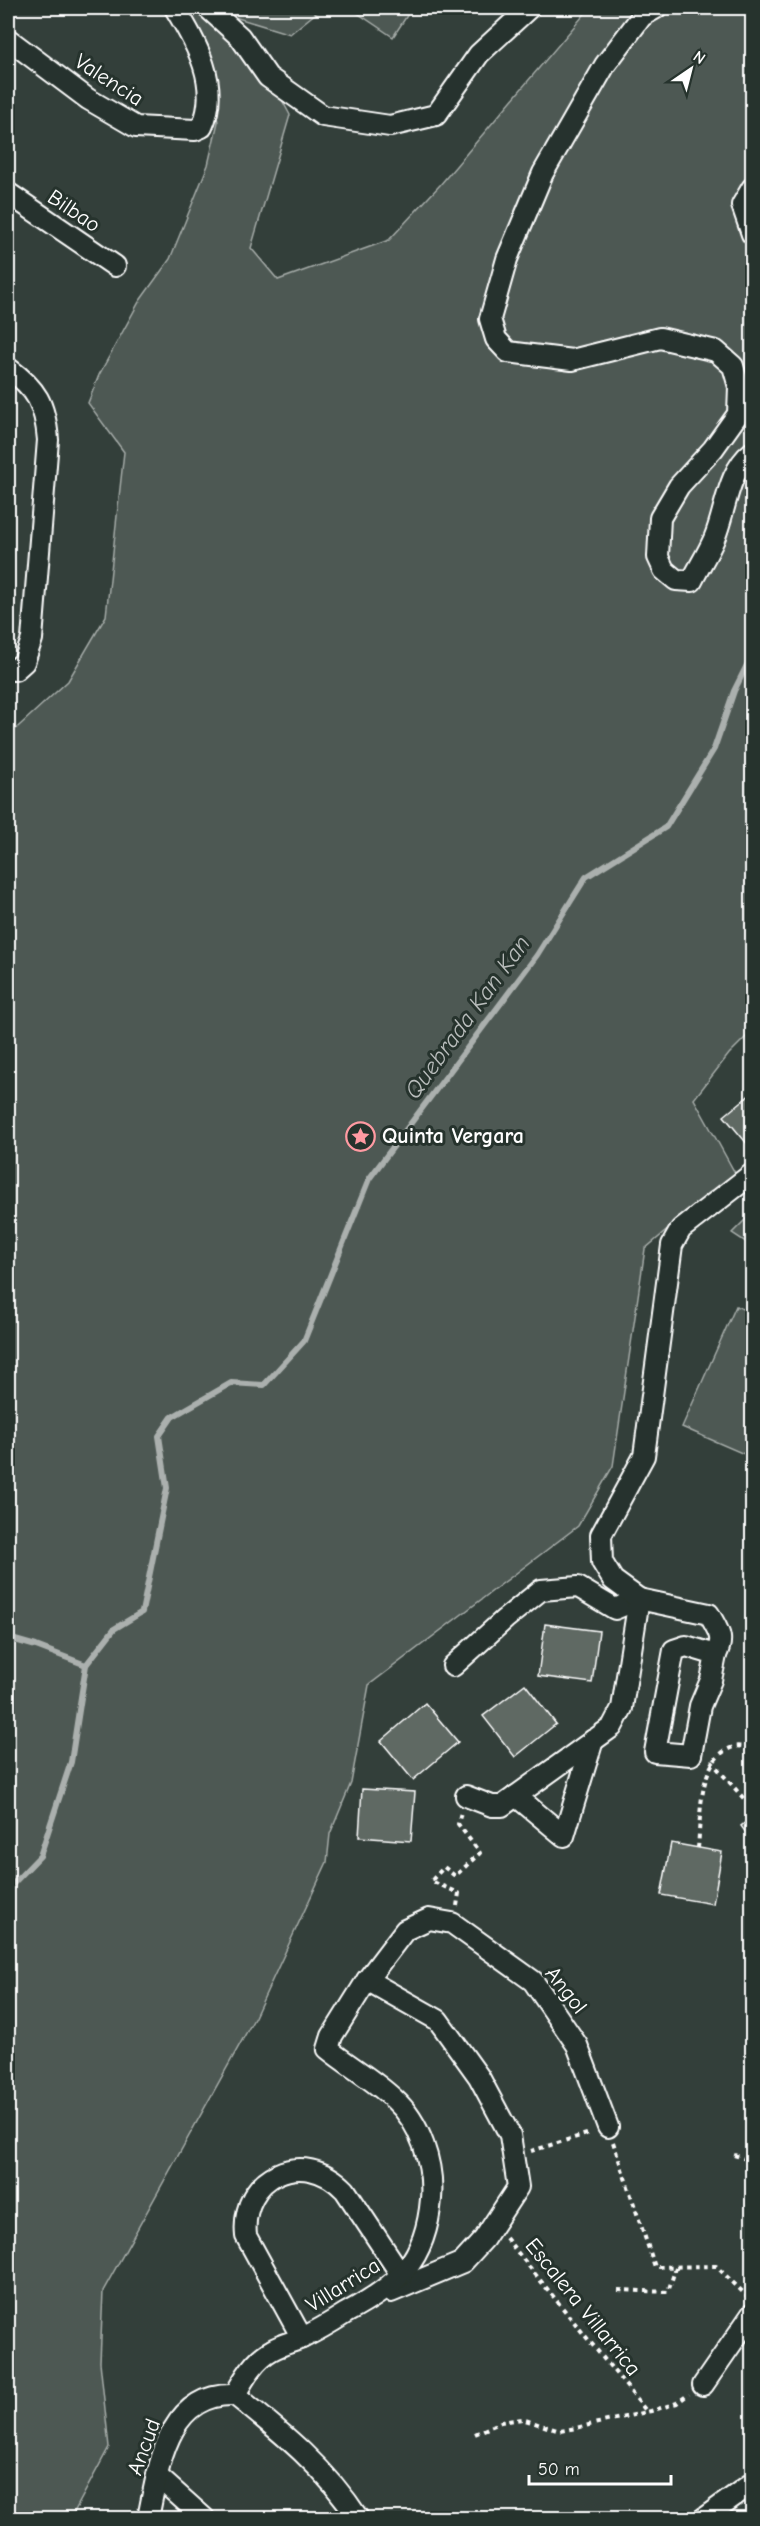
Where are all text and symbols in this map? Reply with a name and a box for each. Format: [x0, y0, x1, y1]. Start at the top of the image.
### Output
north arrow [661, 39, 721, 99]
text: N [690, 47, 708, 68]
street label: Valencia [70, 48, 148, 112]
street label: Bilbao [43, 184, 105, 238]
water label: Quebrada Kan Kan [398, 930, 536, 1104]
place icon: Quinta Vergara [345, 1120, 377, 1152]
place label: Quinta Vergara [382, 1123, 524, 1149]
street label: Angol [539, 1961, 593, 2019]
street label: Escalera Villarrica [520, 2233, 646, 2381]
street label: Villarrica [301, 2252, 385, 2318]
street label: Ancud [122, 2415, 166, 2479]
scale bar [529, 2448, 672, 2486]
text: 50 m [538, 2459, 580, 2480]

